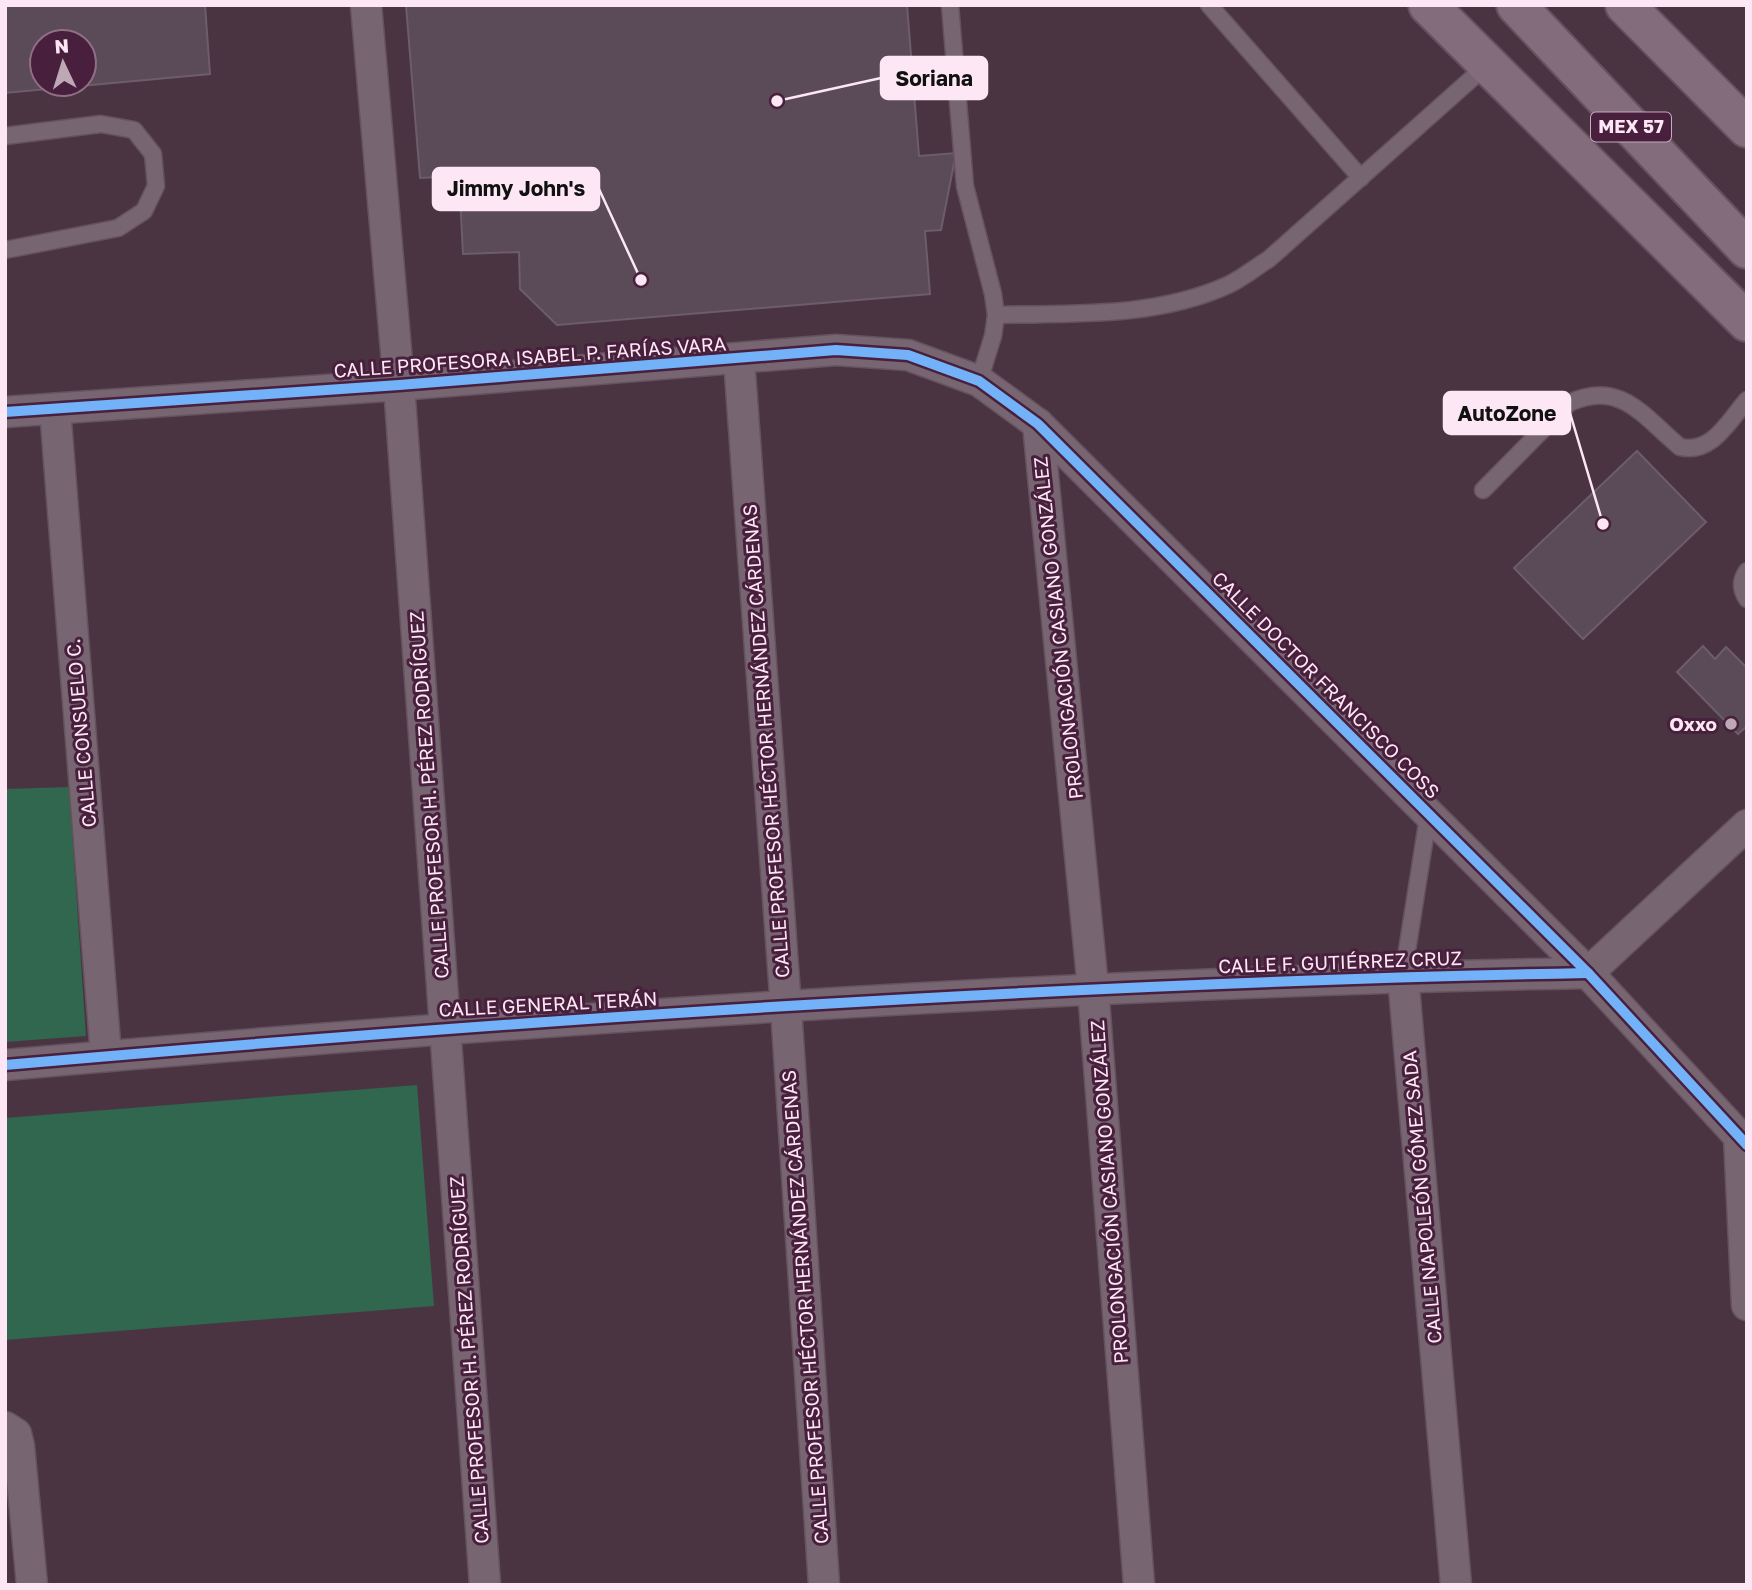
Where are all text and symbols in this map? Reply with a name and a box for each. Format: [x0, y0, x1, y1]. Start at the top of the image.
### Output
north arrow [28, 28, 98, 98]
text: N [54, 34, 70, 58]
callout: Soriana [881, 57, 987, 99]
text: Soriana [895, 65, 973, 91]
road number: MEX 57 [1591, 112, 1671, 142]
callout: Jimmy John's [433, 168, 599, 210]
text: Jimmy John's [447, 175, 586, 201]
street label: CALLE PROFESORA ISABEL P. FARÍAS VARA [333, 331, 727, 382]
callout: AutoZone [1444, 392, 1570, 434]
text: AutoZone [1458, 400, 1556, 426]
street label: PROLONGACIÓN CASIANO GONZÁLEZ [1028, 456, 1087, 801]
street label: CALLE PROFESOR HÉCTOR HERNÁNDEZ CÁRDENAS [737, 503, 794, 979]
street label: CALLE DOCTOR FRANCISCO COSS [1208, 566, 1445, 803]
street label: CALLE PROFESOR H. PÉREZ RODRÍGUEZ [404, 610, 453, 980]
street label: CALLE CONSUELO C. [61, 638, 100, 828]
place label: Oxxo [1669, 712, 1717, 735]
marker: Oxxo [1723, 716, 1739, 732]
street label: CALLE F. GUTIÉRREZ CRUZ [1218, 946, 1462, 977]
street label: CALLE GENERAL TERÁN [438, 986, 658, 1021]
street label: PROLONGACIÓN CASIANO GONZÁLEZ [1085, 1019, 1132, 1365]
street label: CALLE NAPOLEÓN GÓMEZ SADA [1397, 1049, 1446, 1345]
street label: CALLE PROFESOR HÉCTOR HERNÁNDEZ CÁRDENAS [776, 1069, 833, 1545]
street label: CALLE PROFESOR H. PÉREZ RODRÍGUEZ [444, 1175, 493, 1545]

